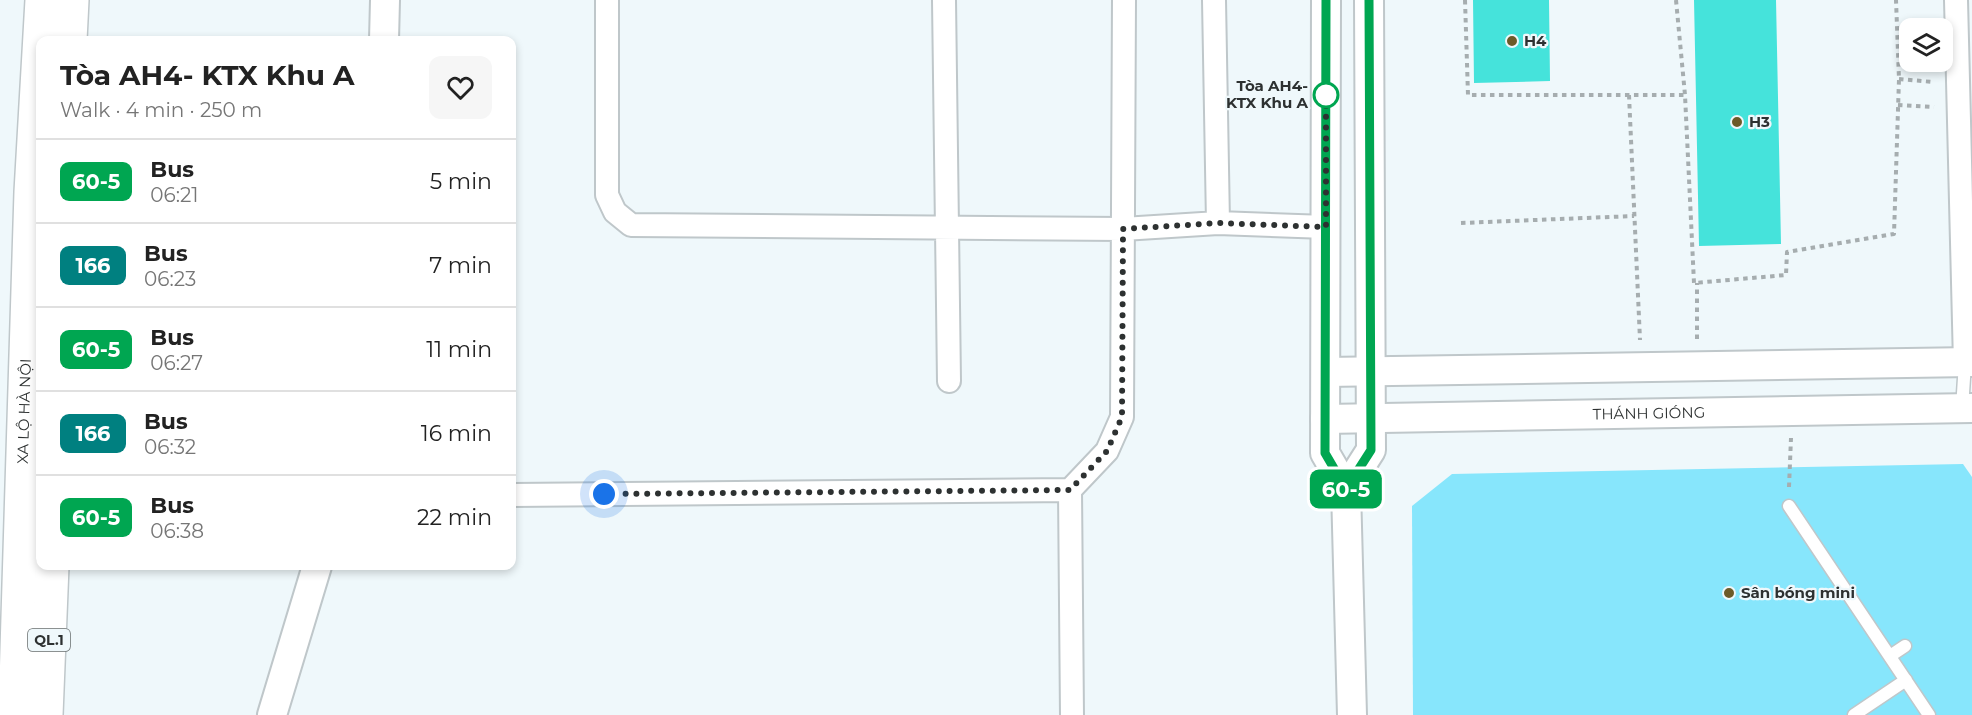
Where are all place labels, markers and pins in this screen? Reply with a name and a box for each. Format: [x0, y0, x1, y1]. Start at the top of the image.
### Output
place label: H4 [1524, 31, 1547, 50]
marker: H4 [1505, 34, 1519, 48]
place label: Tòa AH4- KTX Khu A [1226, 76, 1309, 112]
marker: Tòa AH4- KTX Khu A [1313, 82, 1339, 108]
place label: H3 [1749, 112, 1770, 131]
marker: H3 [1730, 115, 1744, 129]
place label: Sân bóng mini [1741, 583, 1855, 602]
marker: Sân bóng mini [1722, 586, 1736, 600]

